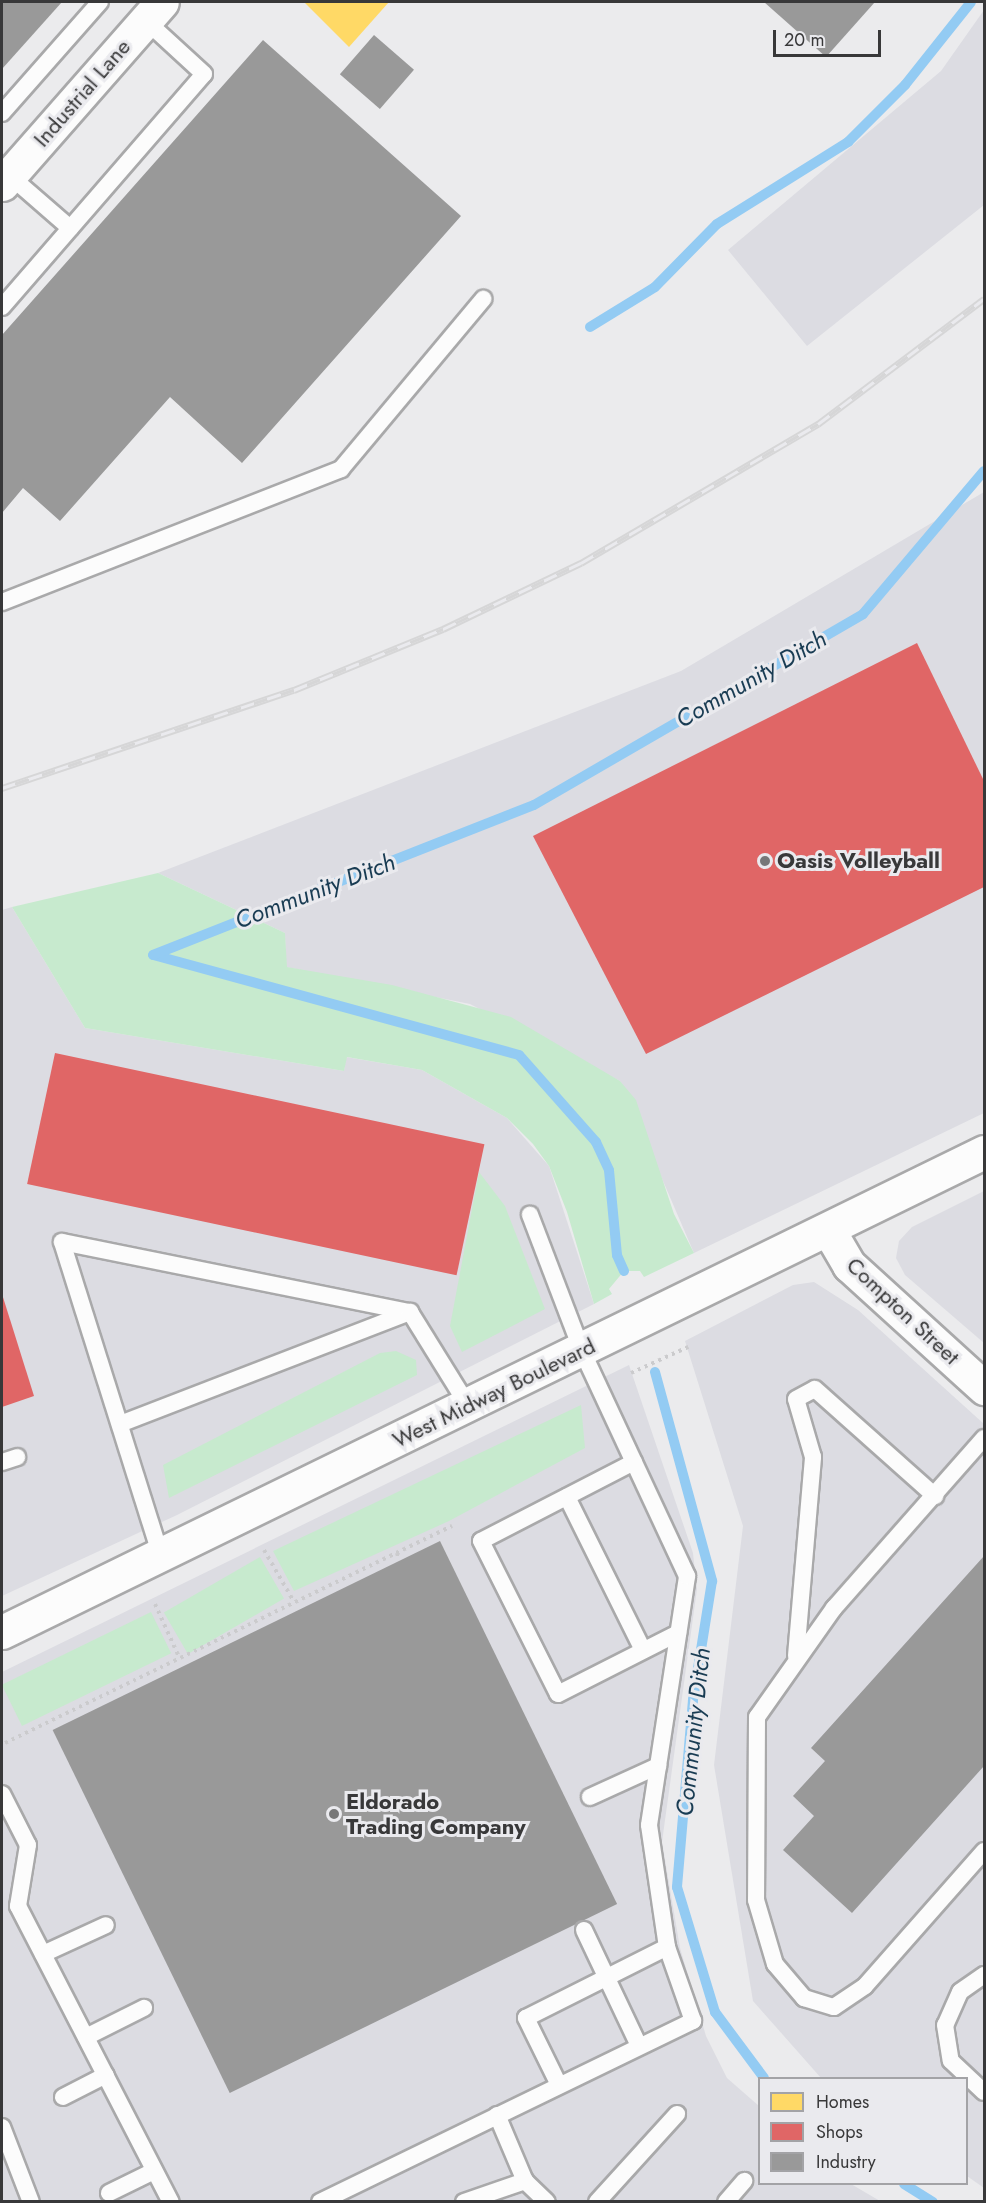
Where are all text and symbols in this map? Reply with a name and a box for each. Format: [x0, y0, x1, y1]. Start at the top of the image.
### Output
scale bar [776, 18, 884, 56]
text: 20 m [784, 27, 824, 53]
street label: Industrial Lane [28, 34, 136, 152]
water label: Community Ditch [670, 624, 832, 734]
water label: Community Ditch [231, 847, 399, 935]
place label: Oasis Volleyball [777, 848, 940, 874]
marker: Oasis Volleyball [758, 854, 772, 868]
street label: Compton Street [841, 1252, 965, 1370]
street label: West Midway Boulevard [388, 1332, 600, 1454]
water label: Community Ditch [670, 1646, 716, 1818]
place label: Eldorado Trading Company [346, 1788, 526, 1840]
marker: Eldorado Trading Company [327, 1807, 341, 1821]
legend [758, 2077, 968, 2185]
text: Homes [816, 2089, 869, 2115]
text: Shops [816, 2119, 863, 2145]
text: Industry [816, 2149, 876, 2175]

